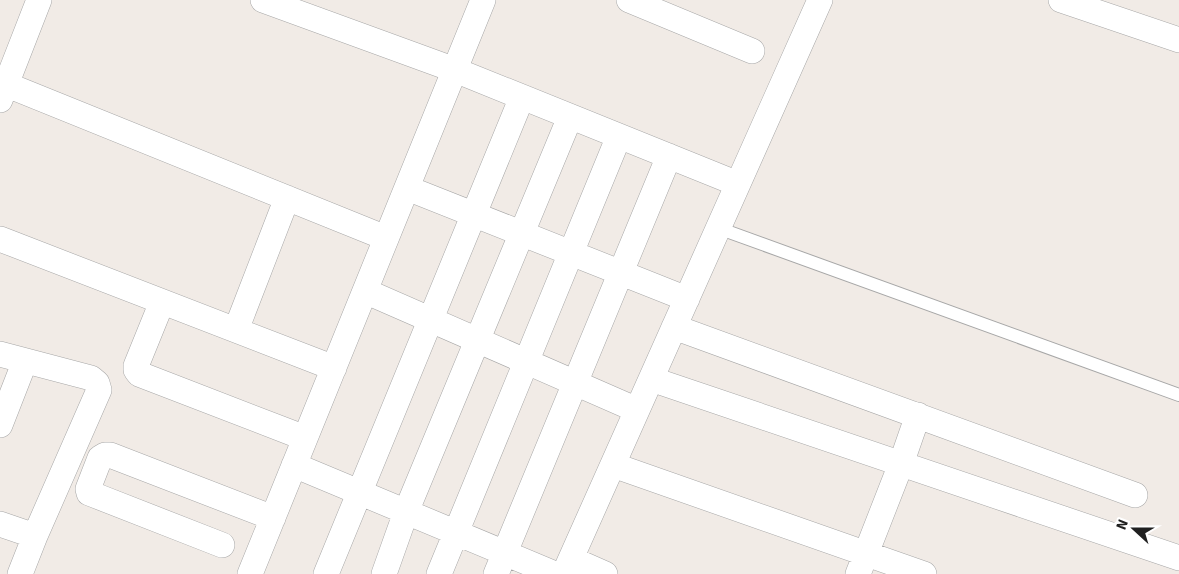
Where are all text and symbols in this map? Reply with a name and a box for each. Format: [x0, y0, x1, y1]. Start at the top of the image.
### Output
north arrow [1109, 504, 1159, 554]
text: N [1113, 517, 1132, 532]

